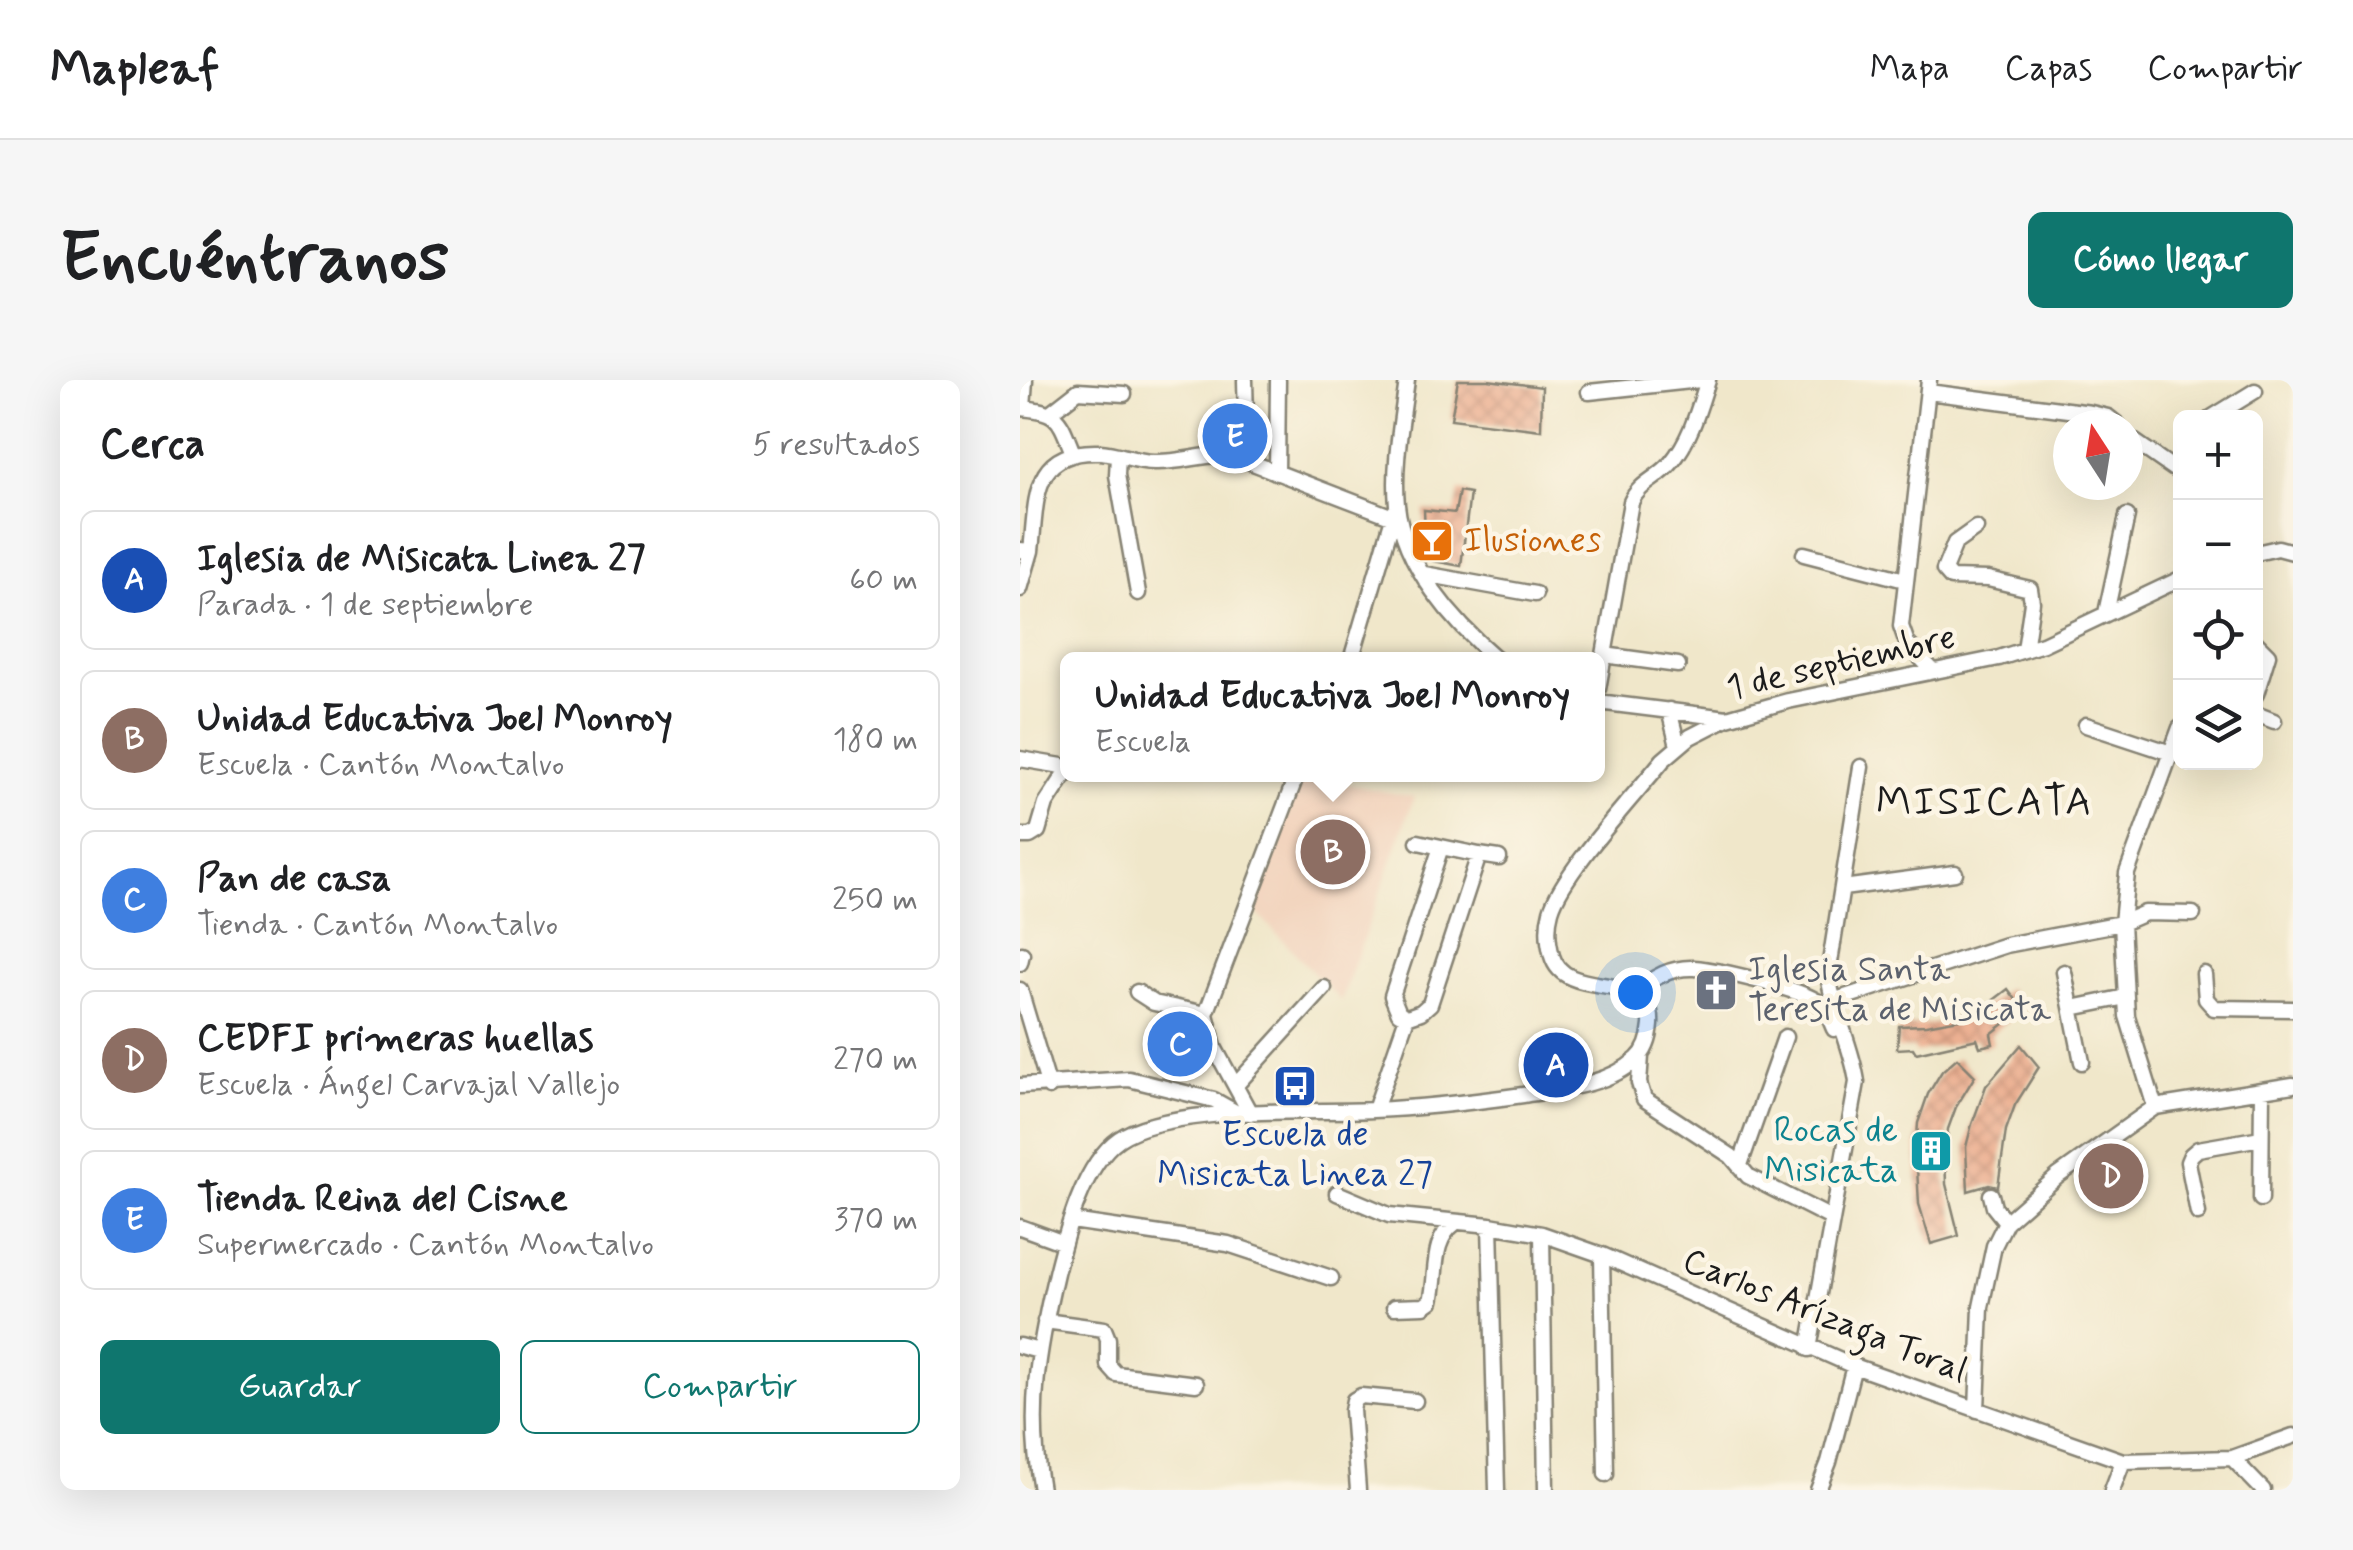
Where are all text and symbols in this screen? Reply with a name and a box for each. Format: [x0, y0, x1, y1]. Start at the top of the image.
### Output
text: Mapleaf [50, 38, 219, 101]
text: Mapa [1870, 46, 1950, 92]
text: Capas [2005, 46, 2092, 92]
text: Compartir [2147, 46, 2303, 92]
button: Cómo llegar [2028, 212, 2293, 308]
text: Encuéntranos [60, 214, 449, 306]
pin: E [1202, 398, 1268, 474]
north arrow [2053, 410, 2143, 500]
map controls [2173, 410, 2263, 770]
button: + [2173, 410, 2263, 500]
text: Cerca [100, 418, 205, 473]
text: 5 resultados [752, 424, 920, 466]
button: − [2173, 500, 2263, 590]
bar icon: Ilusiones [1409, 518, 1455, 564]
place label: Ilusiones [1464, 518, 1601, 564]
text: Iglesia de Misicata Linea 27 [197, 535, 646, 584]
text: A [124, 559, 145, 601]
text: 60 m [849, 559, 918, 601]
text: Parada · 1 de septiembre [197, 584, 533, 626]
button: locate [2173, 590, 2263, 680]
street label: 1 de septiembre [1722, 614, 1960, 712]
popup [1060, 652, 1605, 782]
text: Unidad Educativa Joel Monroy [1095, 672, 1570, 721]
button: layers [2173, 680, 2263, 770]
text: Unidad Educativa Joel Monroy [197, 695, 673, 744]
text: B [124, 719, 145, 761]
text: 180 m [833, 719, 918, 761]
text: Escuela [1095, 721, 1191, 763]
text: Escuela · Cantón Montalvo [197, 744, 564, 786]
district label: MISICATA [1876, 777, 2094, 829]
pin: B [1300, 814, 1366, 890]
text: Pan de casa [197, 855, 391, 904]
text: C [123, 879, 146, 921]
text: 250 m [832, 879, 918, 921]
text: Tienda · Cantón Montalvo [197, 904, 558, 946]
place label: Iglesia Santa Teresita de Misicata [1748, 947, 2052, 1033]
your location [1610, 967, 1661, 1018]
church icon: Iglesia Santa Teresita de Misicata [1693, 967, 1739, 1013]
pin: C [1148, 1006, 1212, 1082]
text: CEDFI primeras huellas [197, 1015, 593, 1064]
pin: A [1524, 1028, 1588, 1102]
text: D [123, 1039, 146, 1081]
text: 270 m [833, 1039, 918, 1081]
bus stop icon: Escuela de Misicata Linea 27 [1272, 1063, 1318, 1109]
text: Escuela · Ángel Carvajal Vallejo [197, 1064, 620, 1106]
place label: Rocas de Misicata [1764, 1108, 1898, 1194]
place label: Escuela de Misicata Linea 27 [1157, 1112, 1433, 1198]
building icon: Rocas de Misicata [1908, 1128, 1954, 1174]
pin: D [2078, 1138, 2144, 1214]
text: Tienda Reina del Cisne [197, 1175, 568, 1224]
text: E [125, 1199, 144, 1241]
text: 370 m [834, 1199, 918, 1241]
text: Supermercado · Cantón Montalvo [197, 1224, 654, 1266]
street label: Carlos Arízaga Toral [1674, 1238, 1974, 1398]
button: Guardar [100, 1340, 500, 1434]
button: Compartir [520, 1340, 920, 1434]

